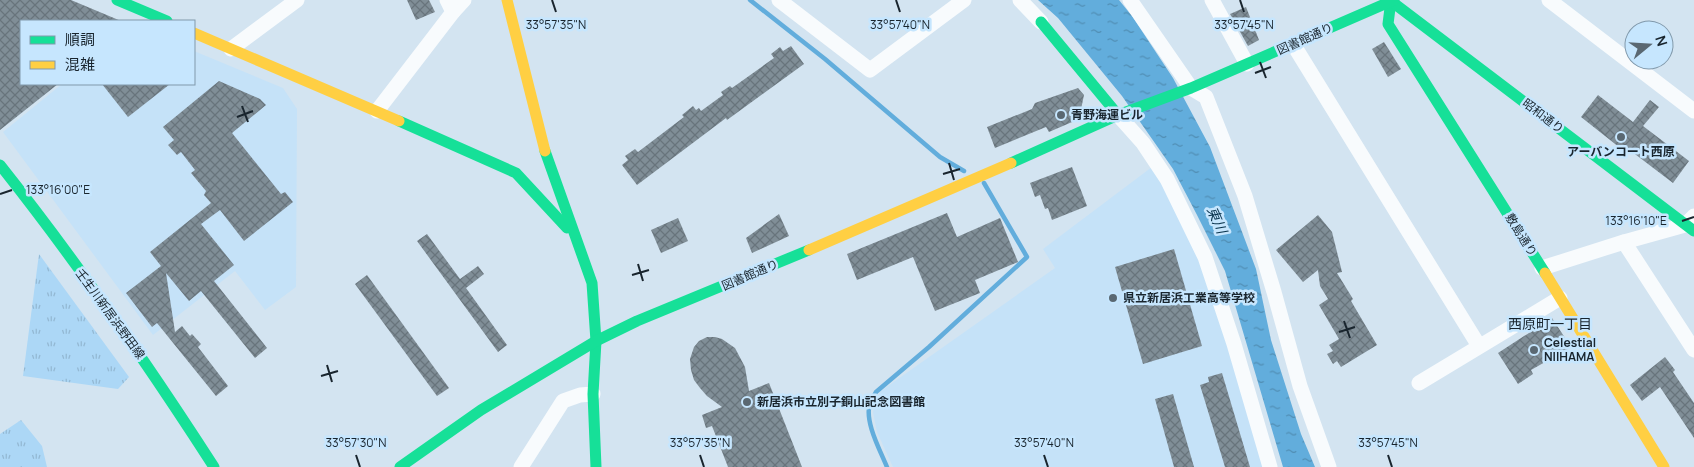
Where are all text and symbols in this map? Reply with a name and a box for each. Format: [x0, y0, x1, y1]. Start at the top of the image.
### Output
text: 33°57'35"N [526, 16, 586, 33]
text: 33°57'40"N [870, 16, 930, 33]
text: 33°57'45"N [1214, 16, 1274, 33]
street label: 図書館通り [1274, 19, 1336, 59]
legend [20, 20, 195, 85]
north arrow [1624, 20, 1674, 70]
text: 順調 [65, 29, 95, 50]
text: N [1651, 33, 1672, 49]
text: 混雑 [65, 54, 95, 75]
street label: 昭和通り [1519, 94, 1568, 137]
place label: 青野海運ビル [1071, 106, 1143, 123]
marker: 青野海運ビル [1055, 109, 1067, 121]
marker: アーバンコート西原 [1615, 131, 1627, 143]
place label: アーバンコート西原 [1567, 143, 1675, 160]
text: 133°16'00"E [26, 181, 90, 198]
water label: 東川 [1203, 203, 1233, 238]
street label: 敷島通り [1501, 210, 1541, 260]
text: 133°16'10"E [1605, 212, 1667, 229]
street label: 図書館通り [719, 255, 781, 294]
street label: 壬生川新居浜野田線 [72, 265, 149, 362]
place label: 県立新居浜工業高等学校 [1123, 289, 1255, 306]
marker: 県立新居浜工業高等学校 [1107, 292, 1119, 304]
district label: 西原町一丁目 [1508, 314, 1592, 333]
place label: Celestial NIIHAMA [1544, 334, 1596, 365]
marker: Celestial NIIHAMA [1528, 344, 1540, 356]
place label: 新居浜市立別子銅山記念図書館 [757, 393, 925, 410]
marker: 新居浜市立別子銅山記念図書館 [741, 396, 753, 408]
text: 33°57'30"N [325, 434, 387, 451]
text: 33°57'35"N [670, 434, 730, 451]
text: 33°57'40"N [1014, 434, 1074, 451]
text: 33°57'45"N [1358, 434, 1418, 451]

